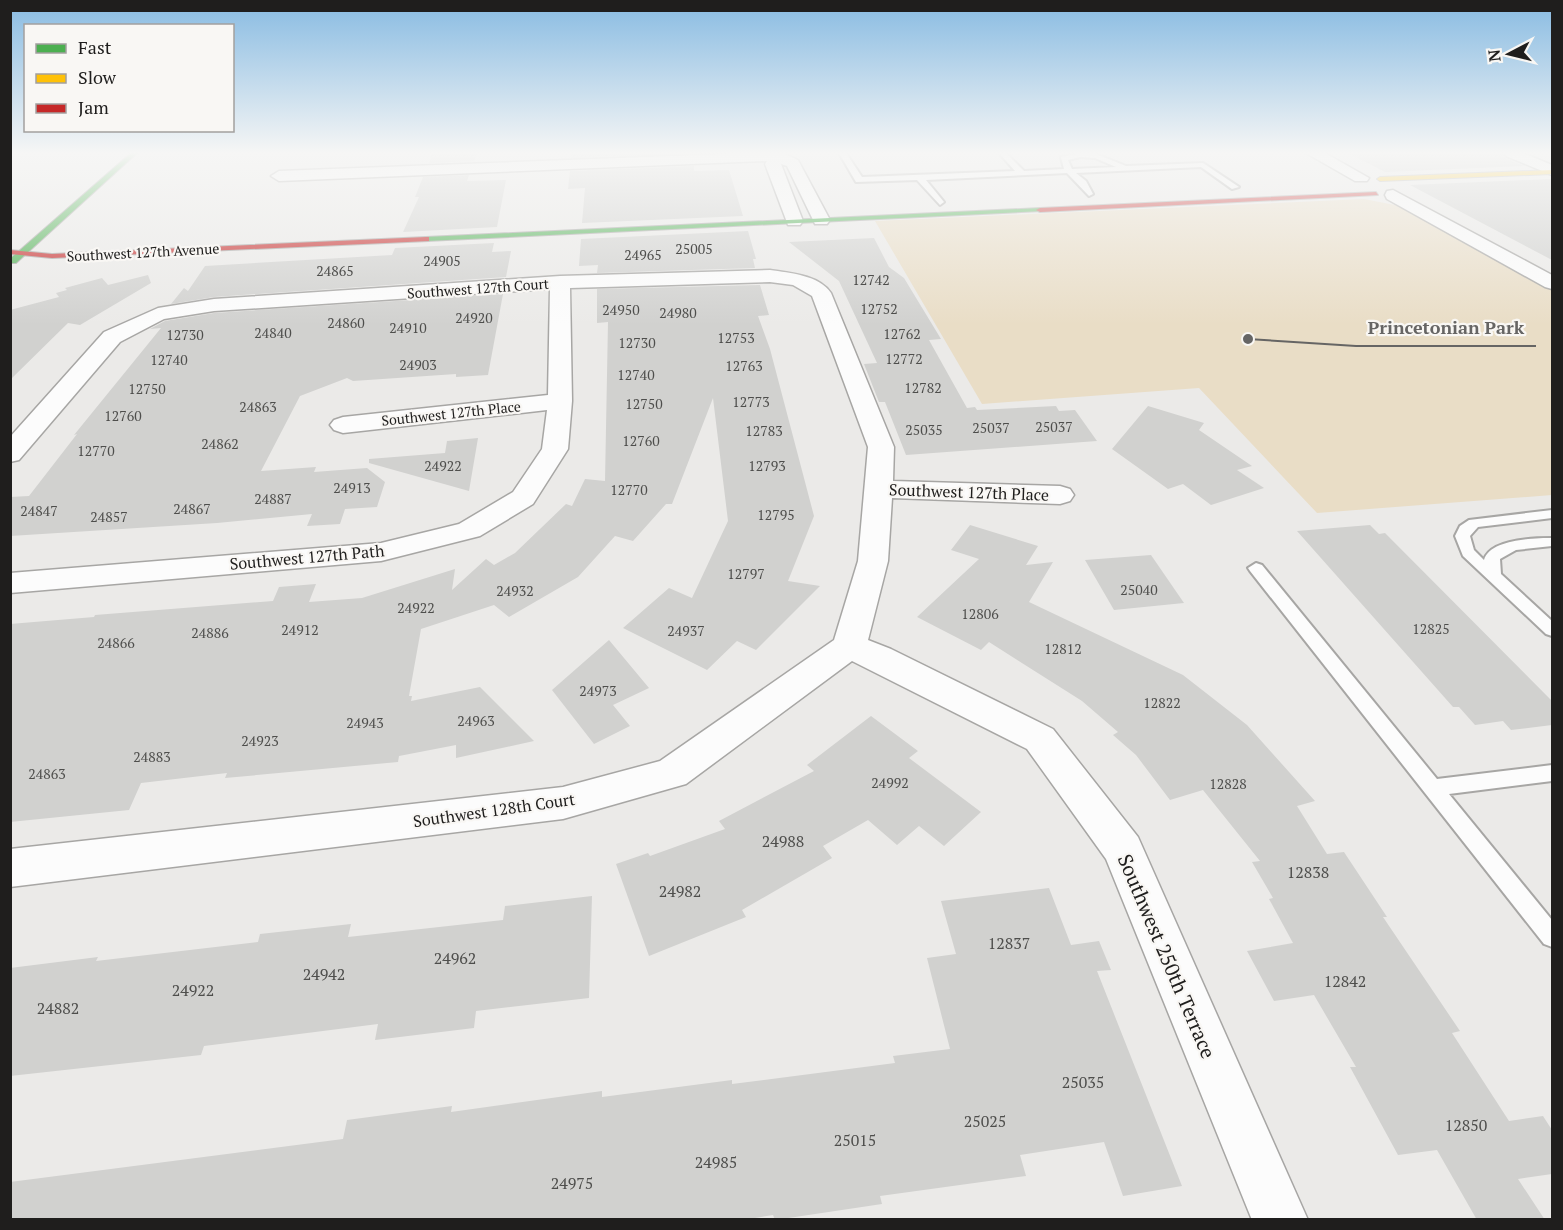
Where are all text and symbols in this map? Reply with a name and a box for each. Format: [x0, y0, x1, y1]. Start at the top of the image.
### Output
legend [24, 24, 234, 132]
north arrow [1479, 24, 1539, 84]
text: Fast [78, 35, 112, 59]
text: N [1482, 48, 1506, 63]
text: Slow [78, 65, 117, 89]
text: Jam [78, 95, 109, 119]
street label: Southwest 127th Avenue [66, 239, 220, 265]
house number: 25005 [675, 239, 713, 258]
house number: 24965 [624, 245, 662, 264]
house number: 24905 [423, 251, 461, 270]
house number: 24865 [316, 261, 354, 280]
house number: 12742 [852, 270, 890, 289]
street label: Southwest 127th Court [406, 274, 550, 302]
house number: 12752 [860, 299, 898, 318]
house number: 24950 [602, 300, 640, 319]
house number: 24980 [659, 303, 697, 322]
house number: 24920 [455, 308, 493, 327]
callout: Princetonian Park [1356, 310, 1536, 346]
house number: 24860 [327, 313, 365, 332]
text: Princetonian Park [1368, 315, 1525, 339]
house number: 24910 [389, 318, 427, 337]
house number: 24840 [254, 323, 292, 342]
house number: 12762 [883, 324, 921, 343]
house number: 12730 [166, 325, 204, 344]
house number: 12753 [717, 328, 755, 347]
house number: 12730 [618, 333, 656, 352]
house number: 12772 [885, 349, 923, 368]
house number: 12740 [150, 350, 188, 369]
house number: 24903 [399, 355, 437, 374]
house number: 12763 [725, 356, 763, 375]
house number: 12740 [617, 365, 655, 384]
house number: 12782 [904, 378, 942, 397]
house number: 12750 [128, 379, 166, 398]
house number: 12773 [732, 392, 770, 411]
house number: 12750 [625, 394, 663, 413]
street label: Southwest 127th Place [380, 396, 522, 430]
house number: 24863 [239, 397, 277, 416]
house number: 12760 [104, 406, 142, 425]
house number: 25037 [1035, 417, 1073, 436]
house number: 25037 [972, 418, 1010, 437]
house number: 25035 [905, 420, 943, 439]
house number: 12783 [745, 421, 783, 440]
house number: 12760 [622, 431, 660, 450]
house number: 24862 [201, 434, 239, 453]
house number: 12770 [77, 441, 115, 460]
house number: 24922 [424, 456, 462, 475]
house number: 12793 [748, 456, 786, 475]
house number: 24913 [333, 478, 371, 497]
street label: Southwest 127th Place [889, 478, 1049, 506]
house number: 12770 [610, 480, 648, 499]
house number: 24887 [254, 489, 292, 508]
house number: 24867 [173, 499, 211, 518]
house number: 24847 [20, 501, 58, 520]
house number: 12795 [757, 505, 795, 524]
house number: 24857 [90, 507, 128, 526]
street label: Southwest 127th Path [229, 539, 386, 575]
house number: 12797 [727, 564, 765, 583]
house number: 25040 [1120, 580, 1158, 599]
house number: 24932 [496, 581, 534, 600]
house number: 24922 [397, 598, 435, 617]
house number: 12806 [961, 604, 999, 623]
house number: 12825 [1412, 619, 1450, 638]
house number: 24912 [281, 620, 319, 639]
house number: 24937 [667, 621, 705, 640]
house number: 24886 [191, 623, 229, 642]
house number: 24866 [97, 633, 135, 652]
house number: 12812 [1044, 639, 1082, 658]
house number: 24973 [579, 681, 617, 700]
house number: 12822 [1143, 693, 1181, 712]
house number: 24963 [457, 711, 495, 730]
house number: 24943 [346, 713, 384, 732]
house number: 24923 [241, 731, 279, 750]
house number: 24883 [133, 747, 171, 766]
house number: 24863 [28, 764, 66, 783]
house number: 24992 [871, 773, 909, 792]
house number: 12828 [1209, 774, 1247, 793]
street label: Southwest 128th Court [412, 788, 576, 832]
house number: 24988 [762, 830, 804, 852]
street label: Southwest 250th Terrace [1112, 850, 1222, 1062]
house number: 12838 [1287, 861, 1329, 883]
house number: 24982 [659, 880, 701, 902]
house number: 12837 [988, 932, 1030, 954]
house number: 24962 [434, 947, 476, 969]
house number: 24942 [303, 963, 345, 985]
house number: 12842 [1324, 970, 1366, 992]
house number: 24922 [172, 979, 214, 1001]
house number: 24882 [37, 997, 79, 1019]
house number: 25035 [1062, 1071, 1104, 1093]
house number: 25025 [964, 1110, 1006, 1132]
house number: 12850 [1445, 1114, 1487, 1136]
house number: 25015 [834, 1129, 876, 1151]
house number: 24985 [695, 1151, 737, 1173]
house number: 24975 [551, 1172, 593, 1194]

